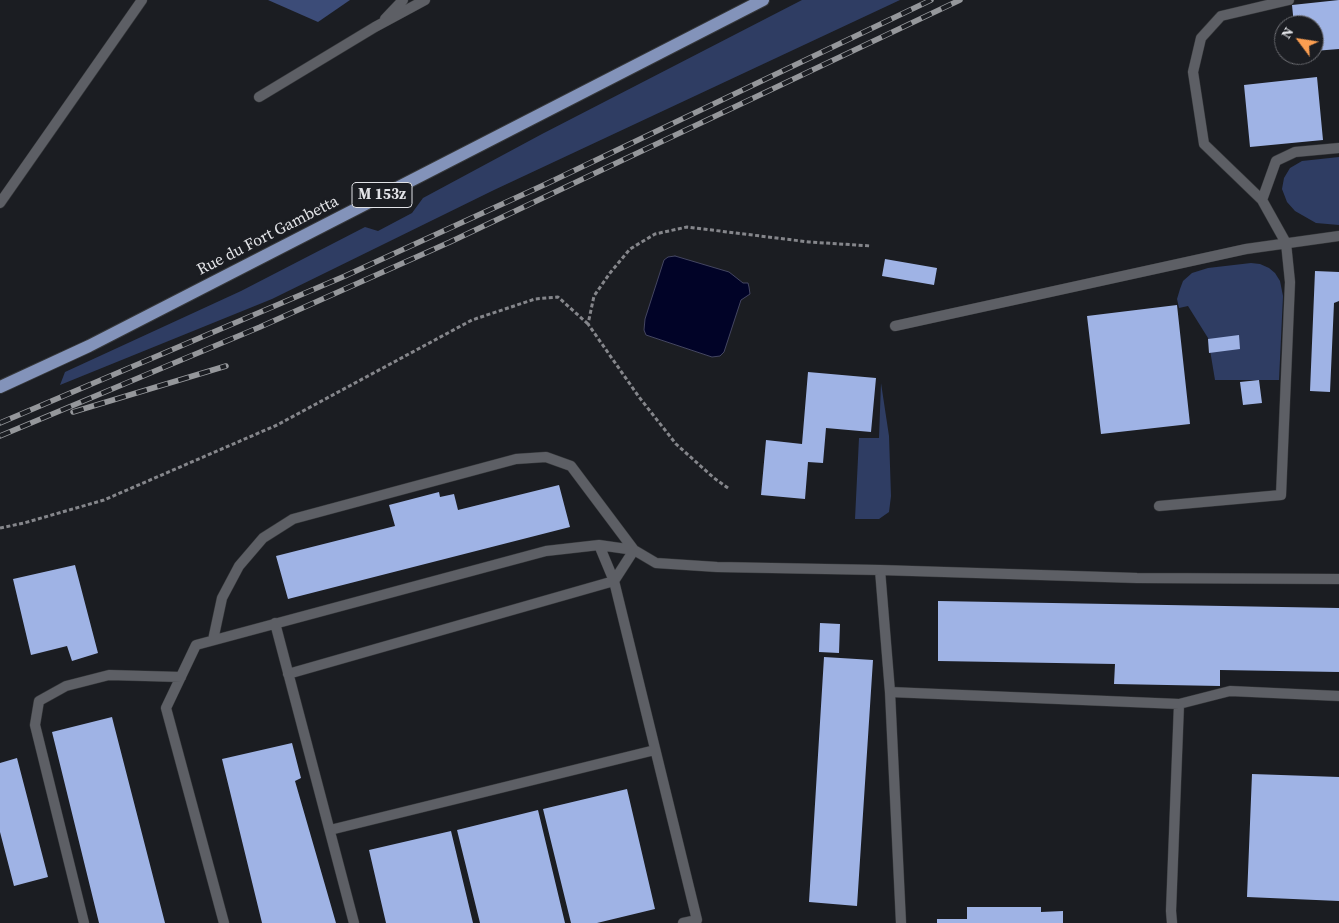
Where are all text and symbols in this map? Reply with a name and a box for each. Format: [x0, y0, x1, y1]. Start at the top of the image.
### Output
north arrow [1274, 15, 1324, 65]
text: N [1276, 23, 1298, 42]
road number: M 153z [352, 182, 412, 208]
street label: Rue du Fort Gambetta [194, 192, 342, 280]

